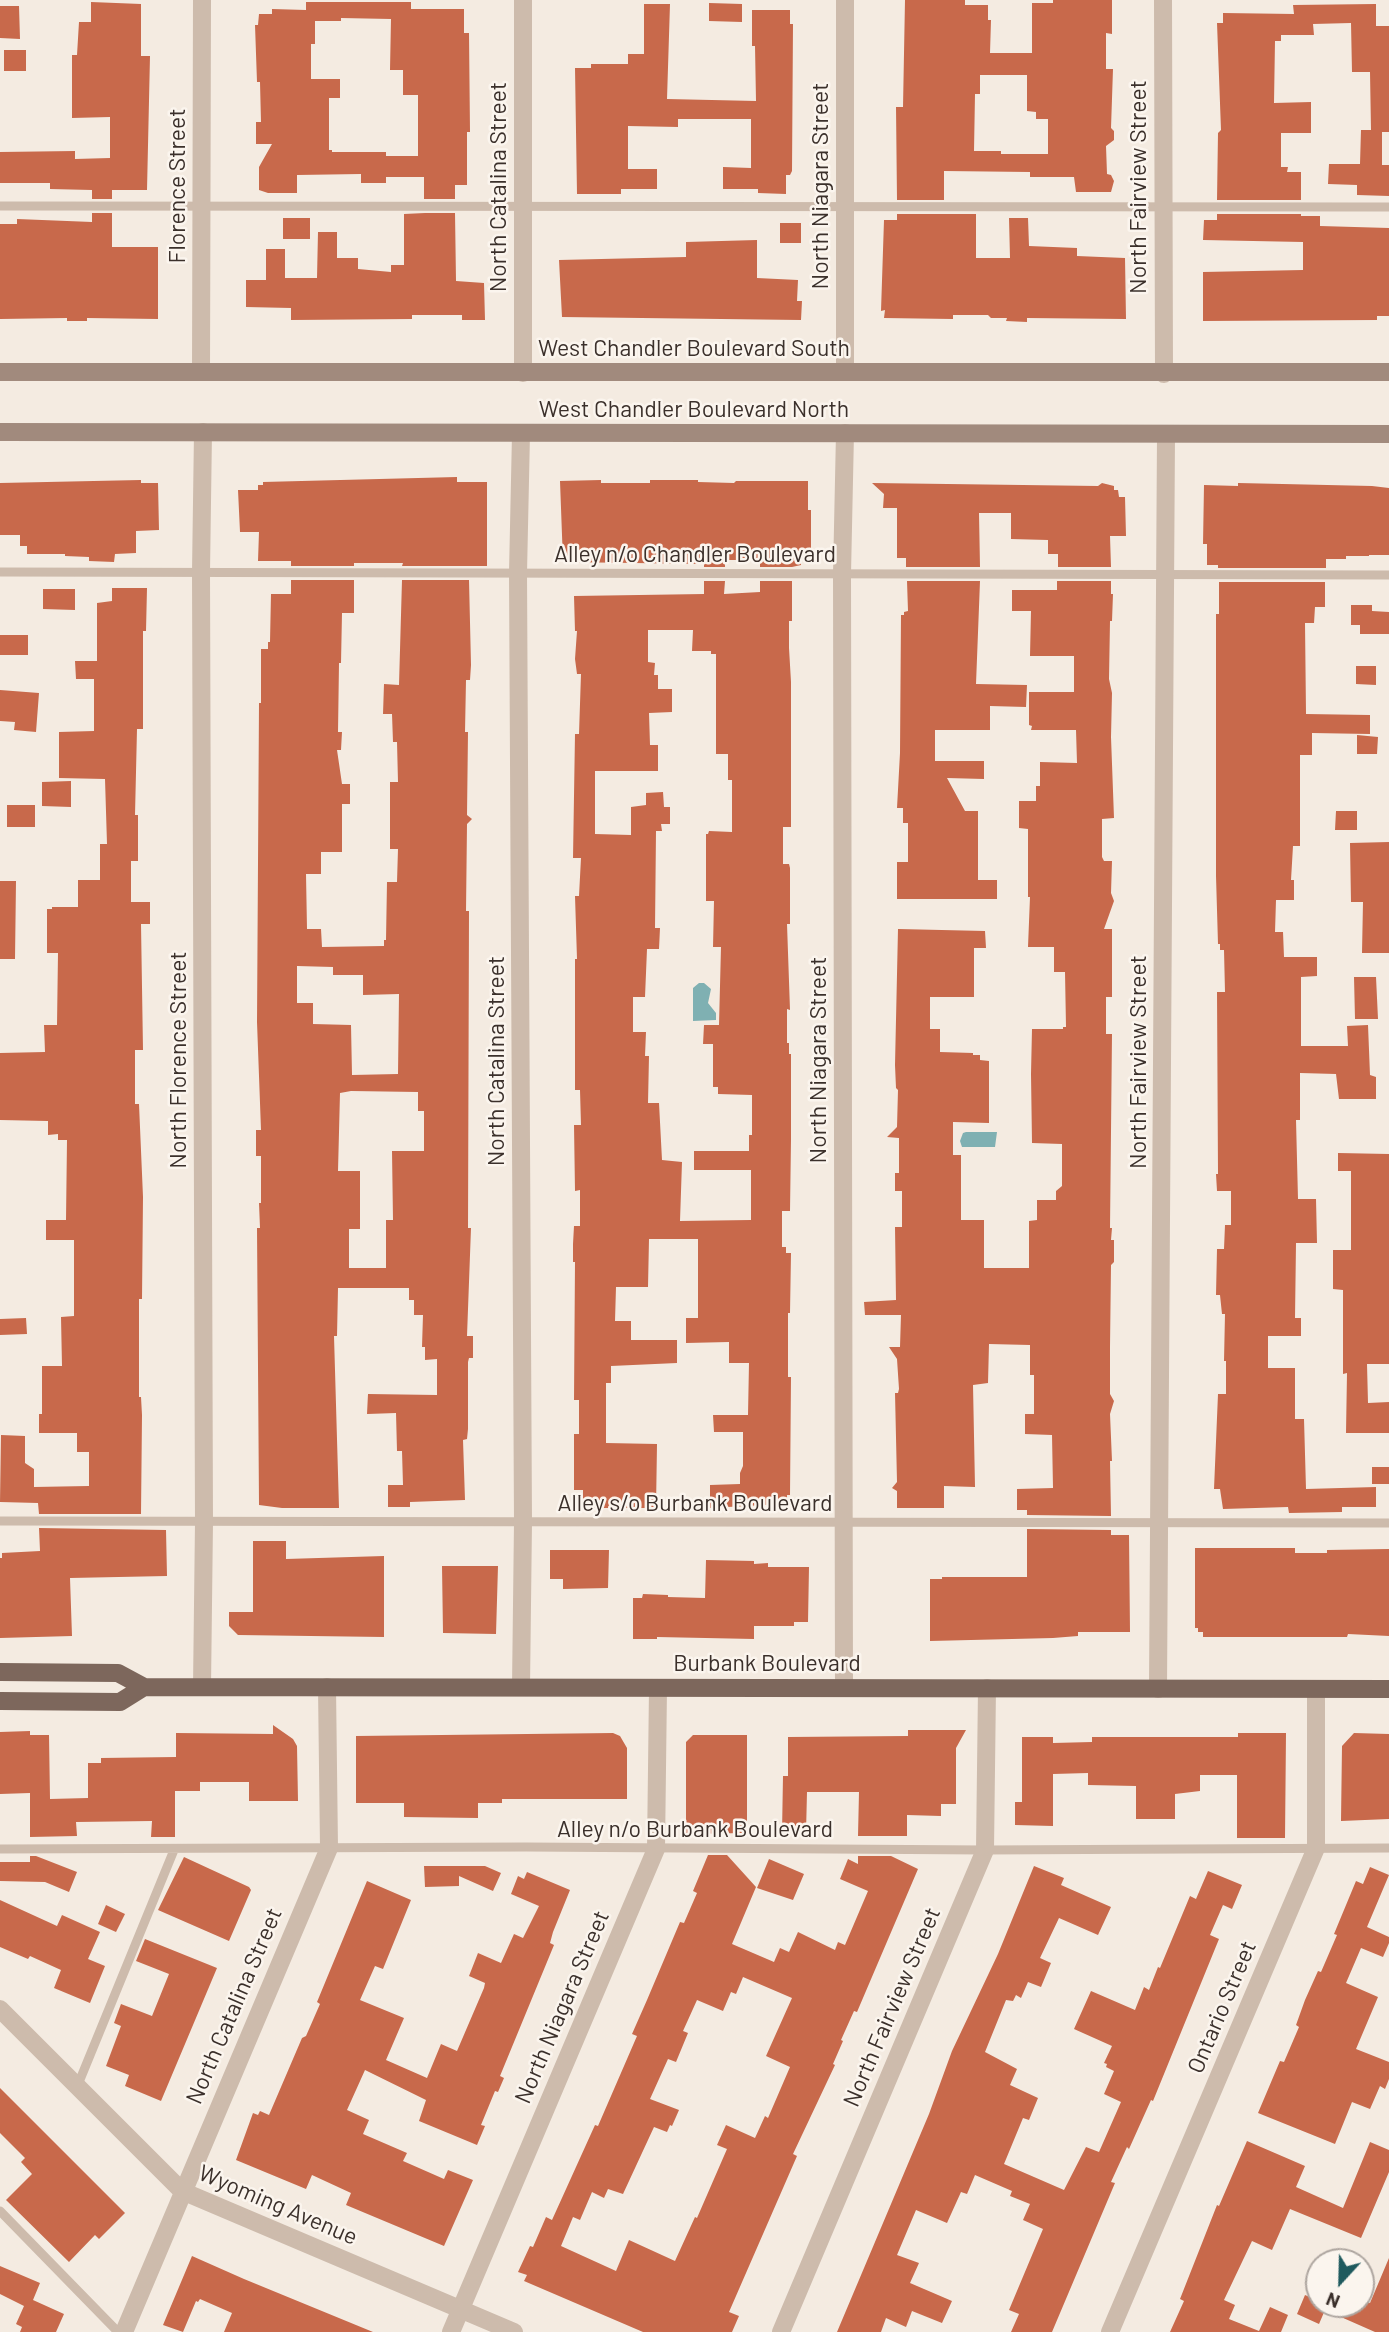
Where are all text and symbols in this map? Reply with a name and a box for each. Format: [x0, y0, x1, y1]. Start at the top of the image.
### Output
street label: North Fairview Street [1124, 80, 1152, 294]
street label: North Catalina Street [484, 82, 512, 292]
street label: North Niagara Street [806, 83, 834, 289]
street label: Florence Street [163, 108, 191, 264]
street label: West Chandler Boulevard South [538, 334, 850, 362]
street label: West Chandler Boulevard North [539, 395, 849, 423]
street label: Alley n/o Chandler Boulevard [554, 540, 836, 568]
street label: North Florence Street [164, 951, 192, 1169]
street label: North Fairview Street [1124, 955, 1152, 1169]
street label: North Catalina Street [482, 956, 510, 1166]
street label: North Niagara Street [804, 957, 832, 1163]
street label: Alley s/o Burbank Boulevard [558, 1489, 832, 1517]
street label: Burbank Boulevard [673, 1649, 861, 1677]
street label: Alley n/o Burbank Boulevard [557, 1815, 833, 1843]
street label: North Fairview Street [838, 1903, 946, 2111]
street label: North Catalina Street [180, 1904, 288, 2108]
street label: North Niagara Street [509, 1906, 615, 2108]
street label: Ontario Street [1182, 1937, 1262, 2077]
street label: Wyoming Avenue [194, 2159, 362, 2251]
north arrow [1305, 2248, 1375, 2318]
text: N [1323, 2288, 1343, 2314]

